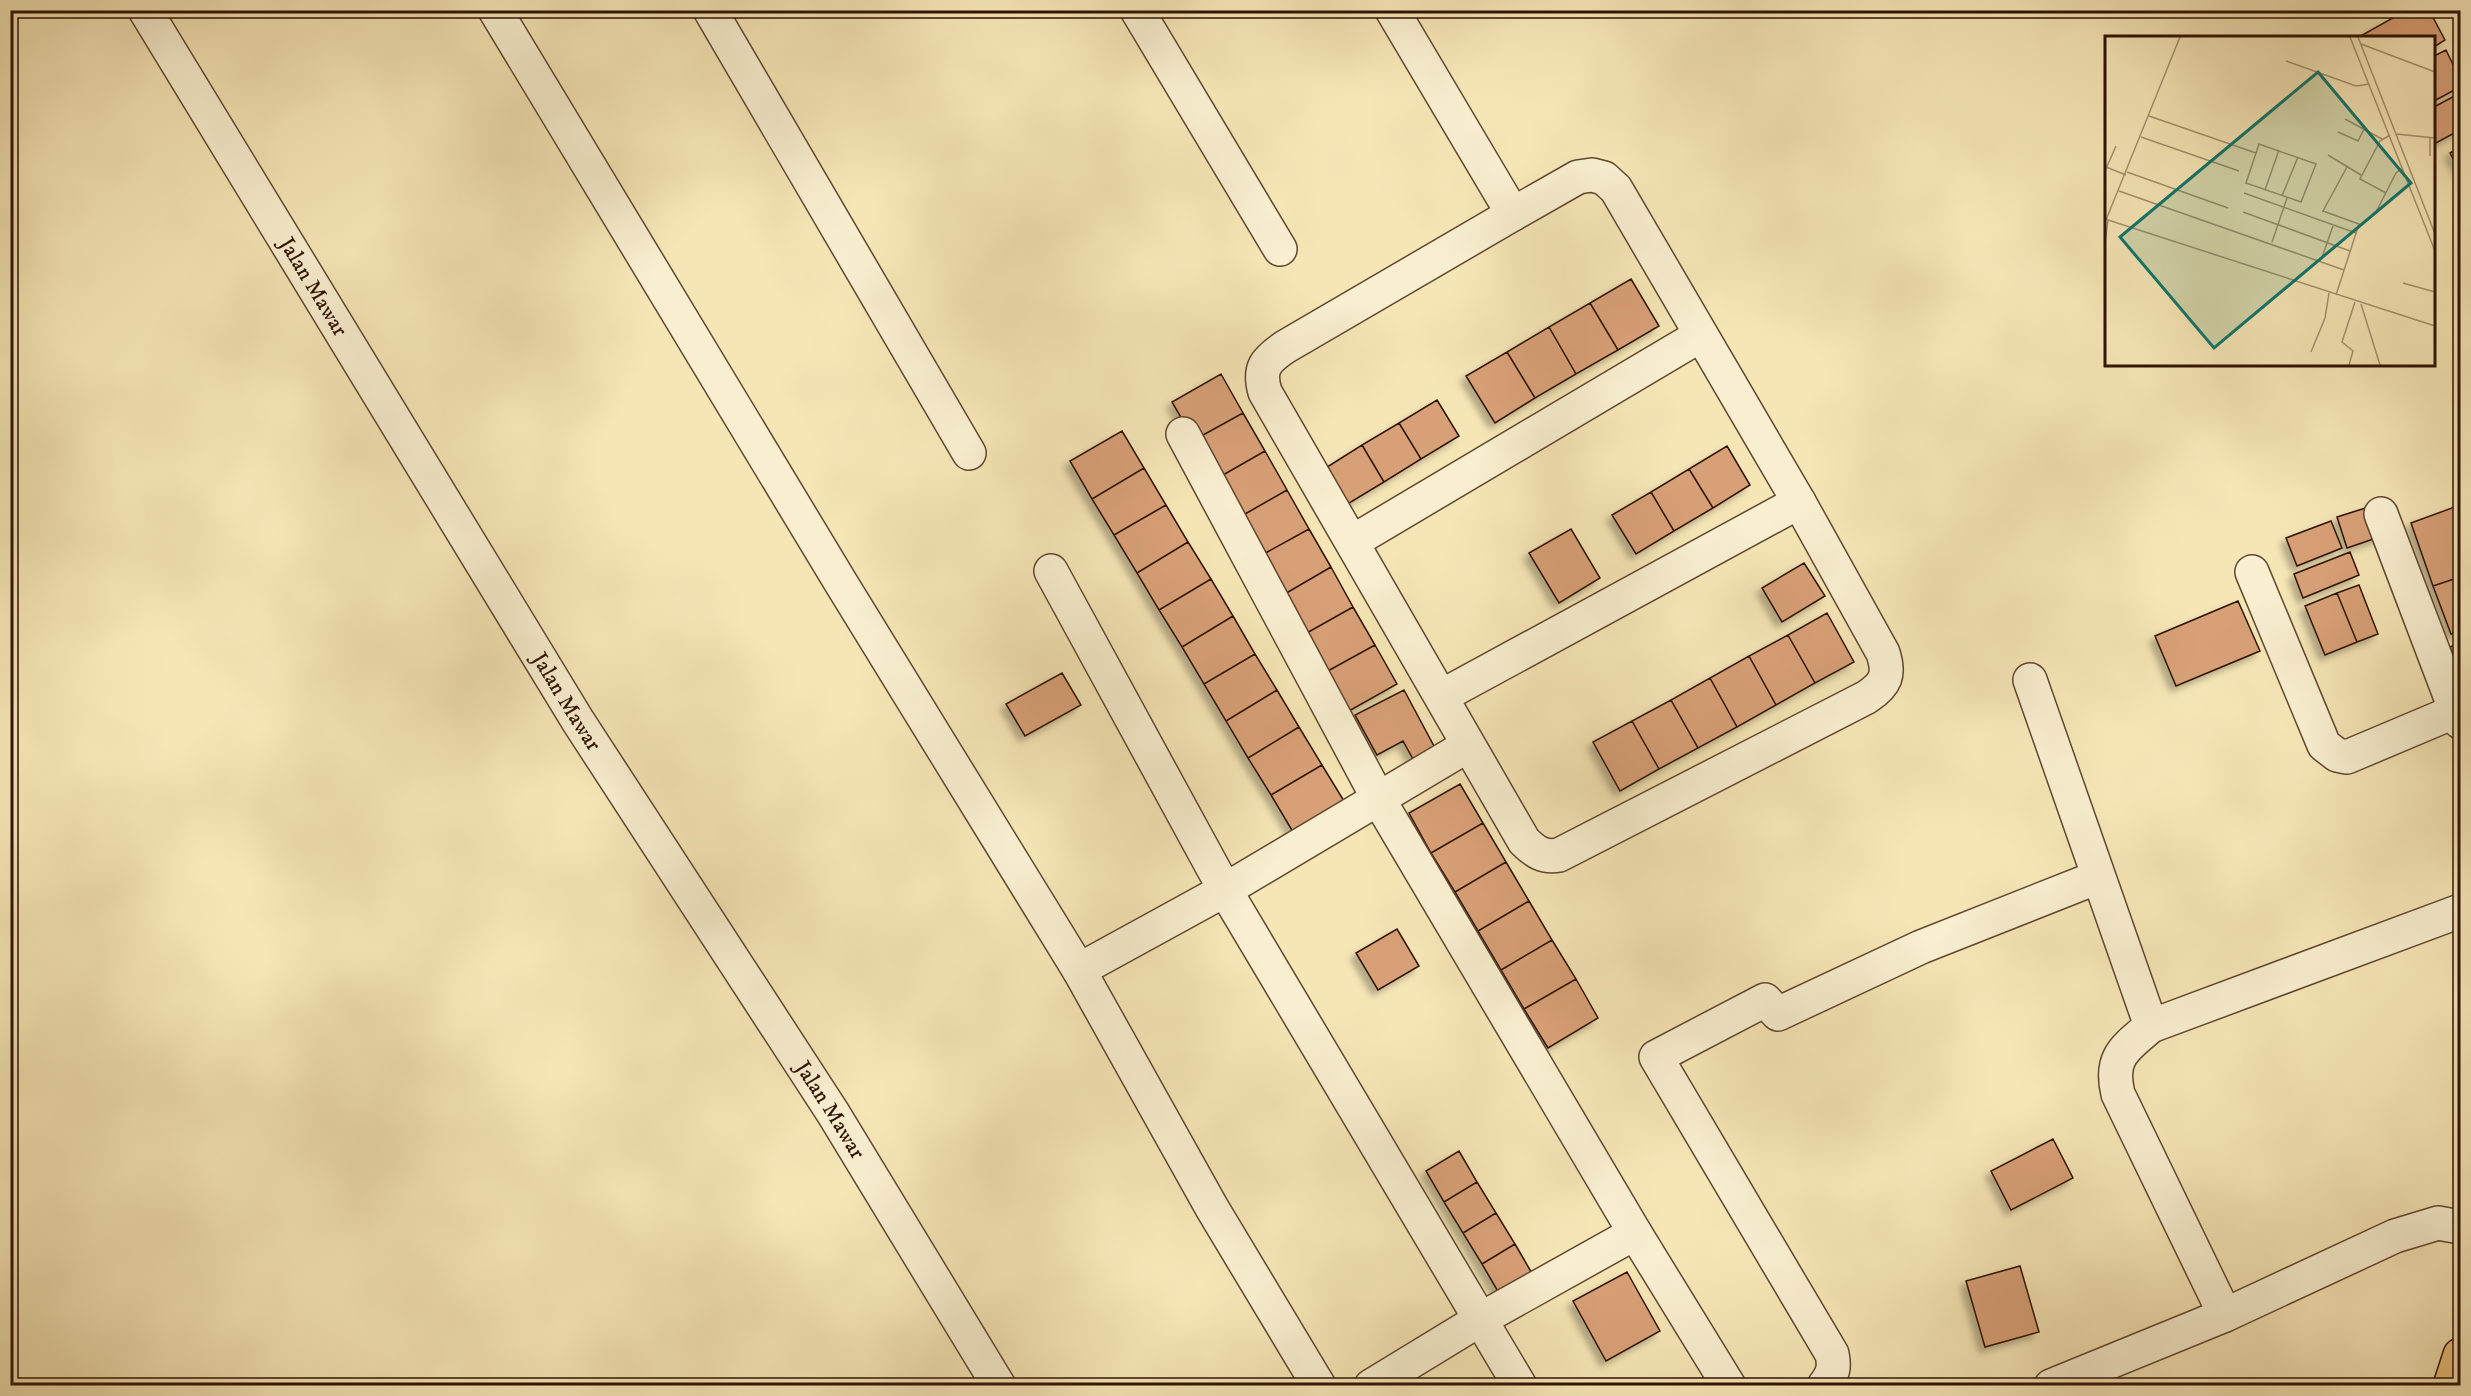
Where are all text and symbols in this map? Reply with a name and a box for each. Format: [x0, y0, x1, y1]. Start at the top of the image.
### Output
inset map [2105, 36, 2435, 366]
street label: Jalan Mawar [272, 231, 354, 342]
street label: Jalan Mawar [525, 646, 608, 757]
street label: Jalan Mawar [788, 1054, 872, 1165]

